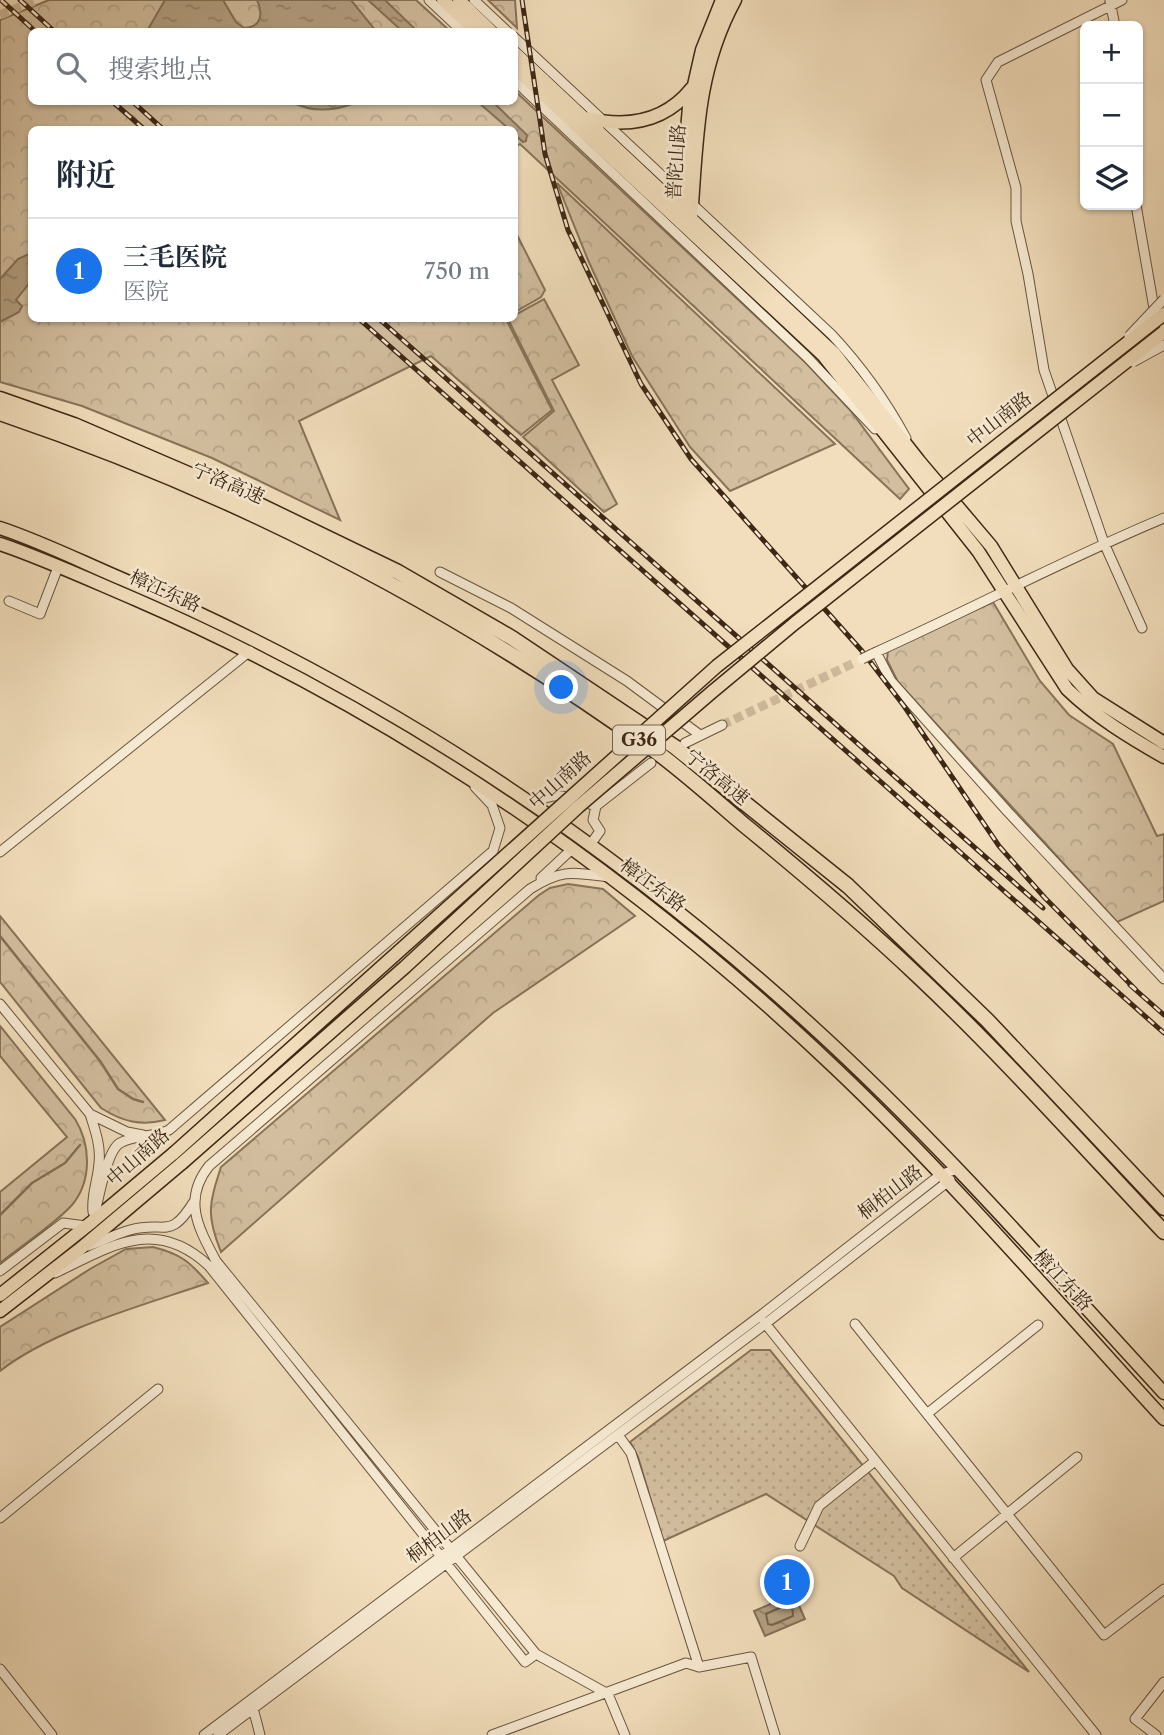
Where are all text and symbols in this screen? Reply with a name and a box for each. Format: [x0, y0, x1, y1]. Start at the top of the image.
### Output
map controls [1080, 21, 1143, 210]
button: + [1080, 21, 1143, 84]
search box [28, 28, 518, 105]
icon: search [52, 48, 90, 86]
text: 搜索地点 [108, 53, 212, 85]
button: − [1080, 84, 1143, 147]
street label: 普陀山路 [662, 123, 690, 201]
button: layers [1080, 147, 1143, 210]
text: 附近 [56, 156, 116, 193]
text: 三毛医院 [123, 241, 227, 273]
text: 1 [74, 257, 84, 285]
text: 750 m [424, 257, 490, 285]
text: 医院 [123, 277, 169, 305]
street label: 中山南路 [962, 387, 1036, 451]
street label: 宁洛高速 [189, 458, 267, 508]
street label: 樟江东路 [126, 565, 204, 617]
your location [544, 670, 578, 704]
road number: G36 [613, 726, 665, 754]
street label: 宁洛高速 [680, 744, 754, 810]
street label: 中山南路 [524, 746, 596, 814]
street label: 樟江东路 [615, 853, 691, 917]
street label: 中山南路 [102, 1123, 174, 1191]
street label: 桐柏山路 [853, 1160, 927, 1224]
street label: 樟江东路 [1029, 1244, 1097, 1316]
street label: 桐柏山路 [402, 1504, 476, 1568]
pin: 1 [764, 1556, 810, 1608]

